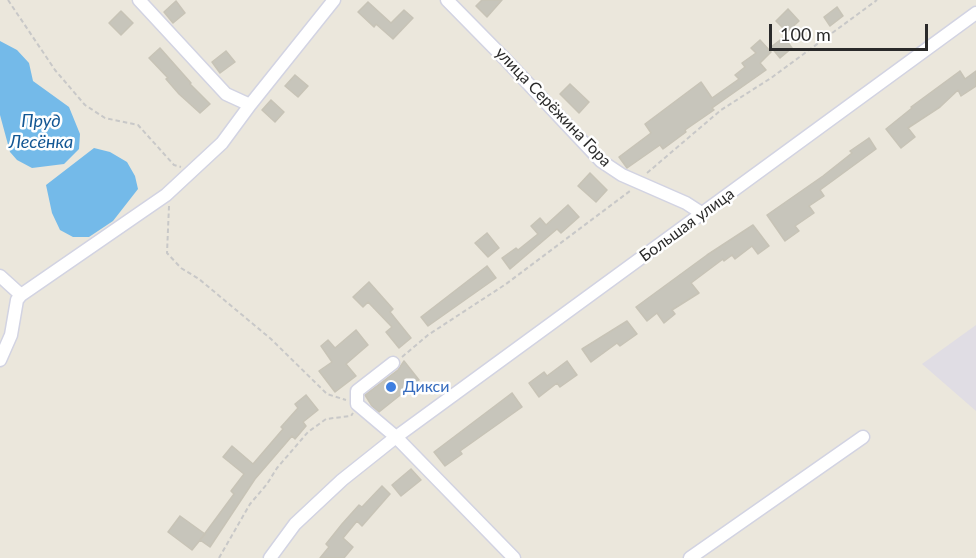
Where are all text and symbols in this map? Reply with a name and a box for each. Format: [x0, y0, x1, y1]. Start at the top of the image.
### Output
scale bar [772, 12, 931, 50]
text: 100 m [780, 23, 831, 45]
street label: улица Серёжина Гора [491, 43, 615, 171]
water label: Пруд Лесёнка [9, 110, 73, 152]
street label: Большая улица [636, 184, 738, 266]
place label: Дикси [403, 377, 449, 397]
marker: Дикси [384, 380, 398, 394]

